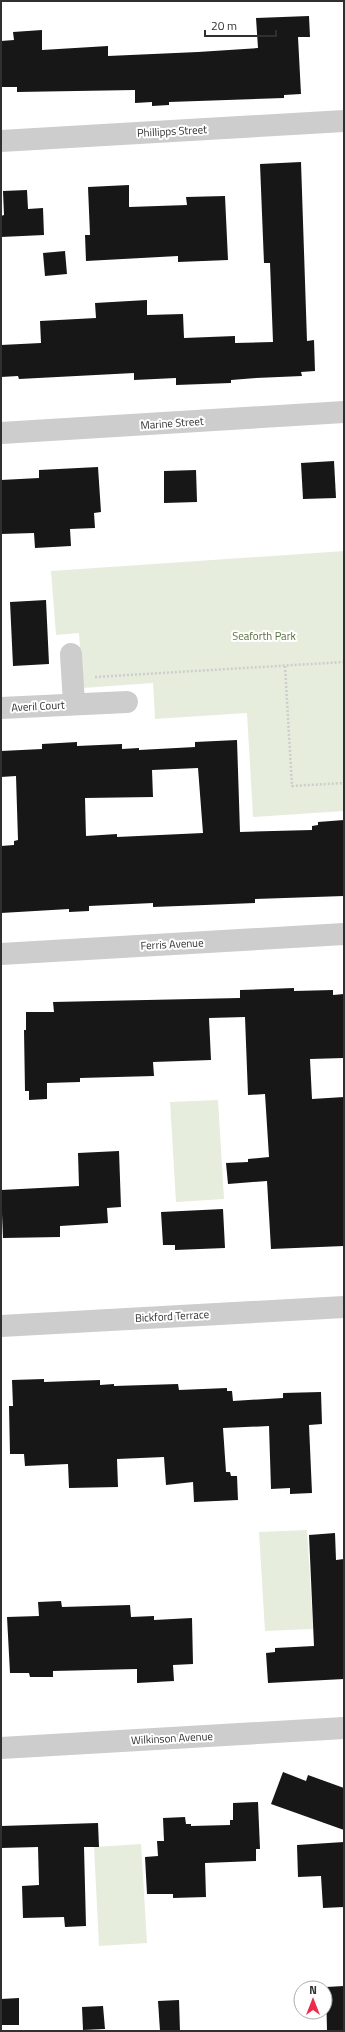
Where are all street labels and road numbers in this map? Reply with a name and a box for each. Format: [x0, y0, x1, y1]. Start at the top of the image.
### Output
street label: Phillipps Street [137, 121, 207, 141]
street label: Marine Street [140, 413, 204, 433]
street label: Averil Court [11, 697, 65, 715]
street label: Ferris Avenue [140, 934, 204, 954]
street label: Bickford Terrace [135, 1306, 210, 1326]
street label: Wilkinson Avenue [131, 1728, 214, 1748]

